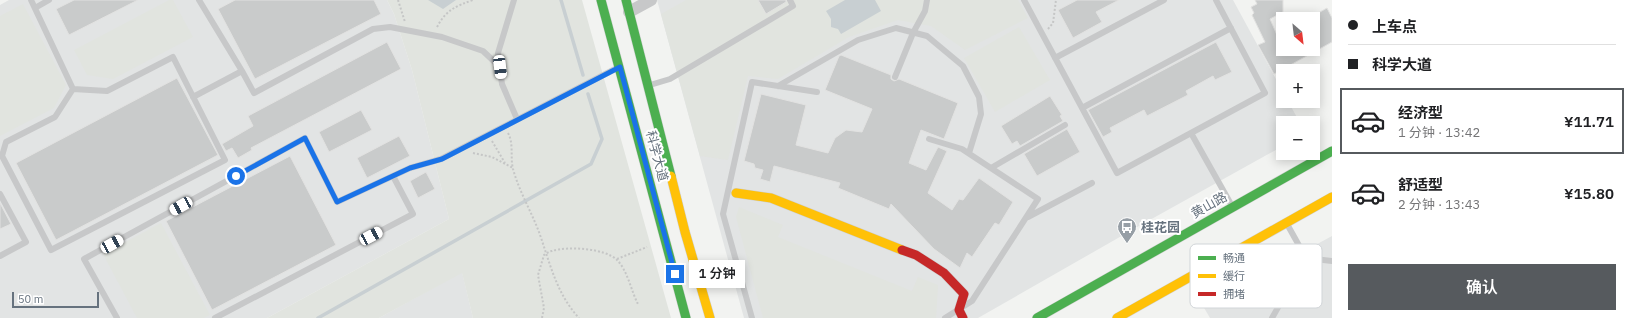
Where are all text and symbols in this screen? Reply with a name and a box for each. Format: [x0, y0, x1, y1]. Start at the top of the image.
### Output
north arrow [1276, 12, 1320, 56]
map controls [1276, 12, 1320, 160]
text: 上车点 [1372, 17, 1417, 36]
car [493, 54, 507, 80]
text: 科学大道 [1372, 55, 1432, 74]
button: + [1276, 64, 1320, 108]
icon: car [1350, 103, 1386, 139]
text: 经济型 [1398, 103, 1443, 122]
text: ¥11.71 [1564, 112, 1614, 131]
button: − [1276, 116, 1320, 160]
text: 1 分钟 · 13:42 [1398, 124, 1480, 141]
street label: 科学大道 [642, 129, 672, 183]
route start [227, 167, 245, 185]
icon: car [1350, 175, 1386, 211]
text: 舒适型 [1398, 175, 1443, 194]
text: ¥15.80 [1564, 184, 1614, 203]
street label: 黄山路 [1188, 188, 1230, 222]
car [168, 195, 194, 217]
text: 2 分钟 · 13:43 [1398, 196, 1480, 213]
bus stop icon: 桂花园 [1116, 216, 1138, 244]
place label: 桂花园 [1141, 219, 1180, 236]
car [358, 225, 384, 247]
car [99, 233, 125, 255]
legend [1190, 244, 1322, 308]
text: 畅通 [1223, 251, 1245, 265]
callout: 1 分钟 [689, 260, 745, 288]
button: 确认 [1348, 264, 1616, 310]
route end [666, 265, 684, 283]
text: 1 分钟 [699, 265, 735, 282]
text: 缓行 [1223, 269, 1245, 283]
text: 拥堵 [1223, 287, 1245, 301]
scale bar [12, 290, 99, 309]
text: 50 m [18, 292, 43, 306]

